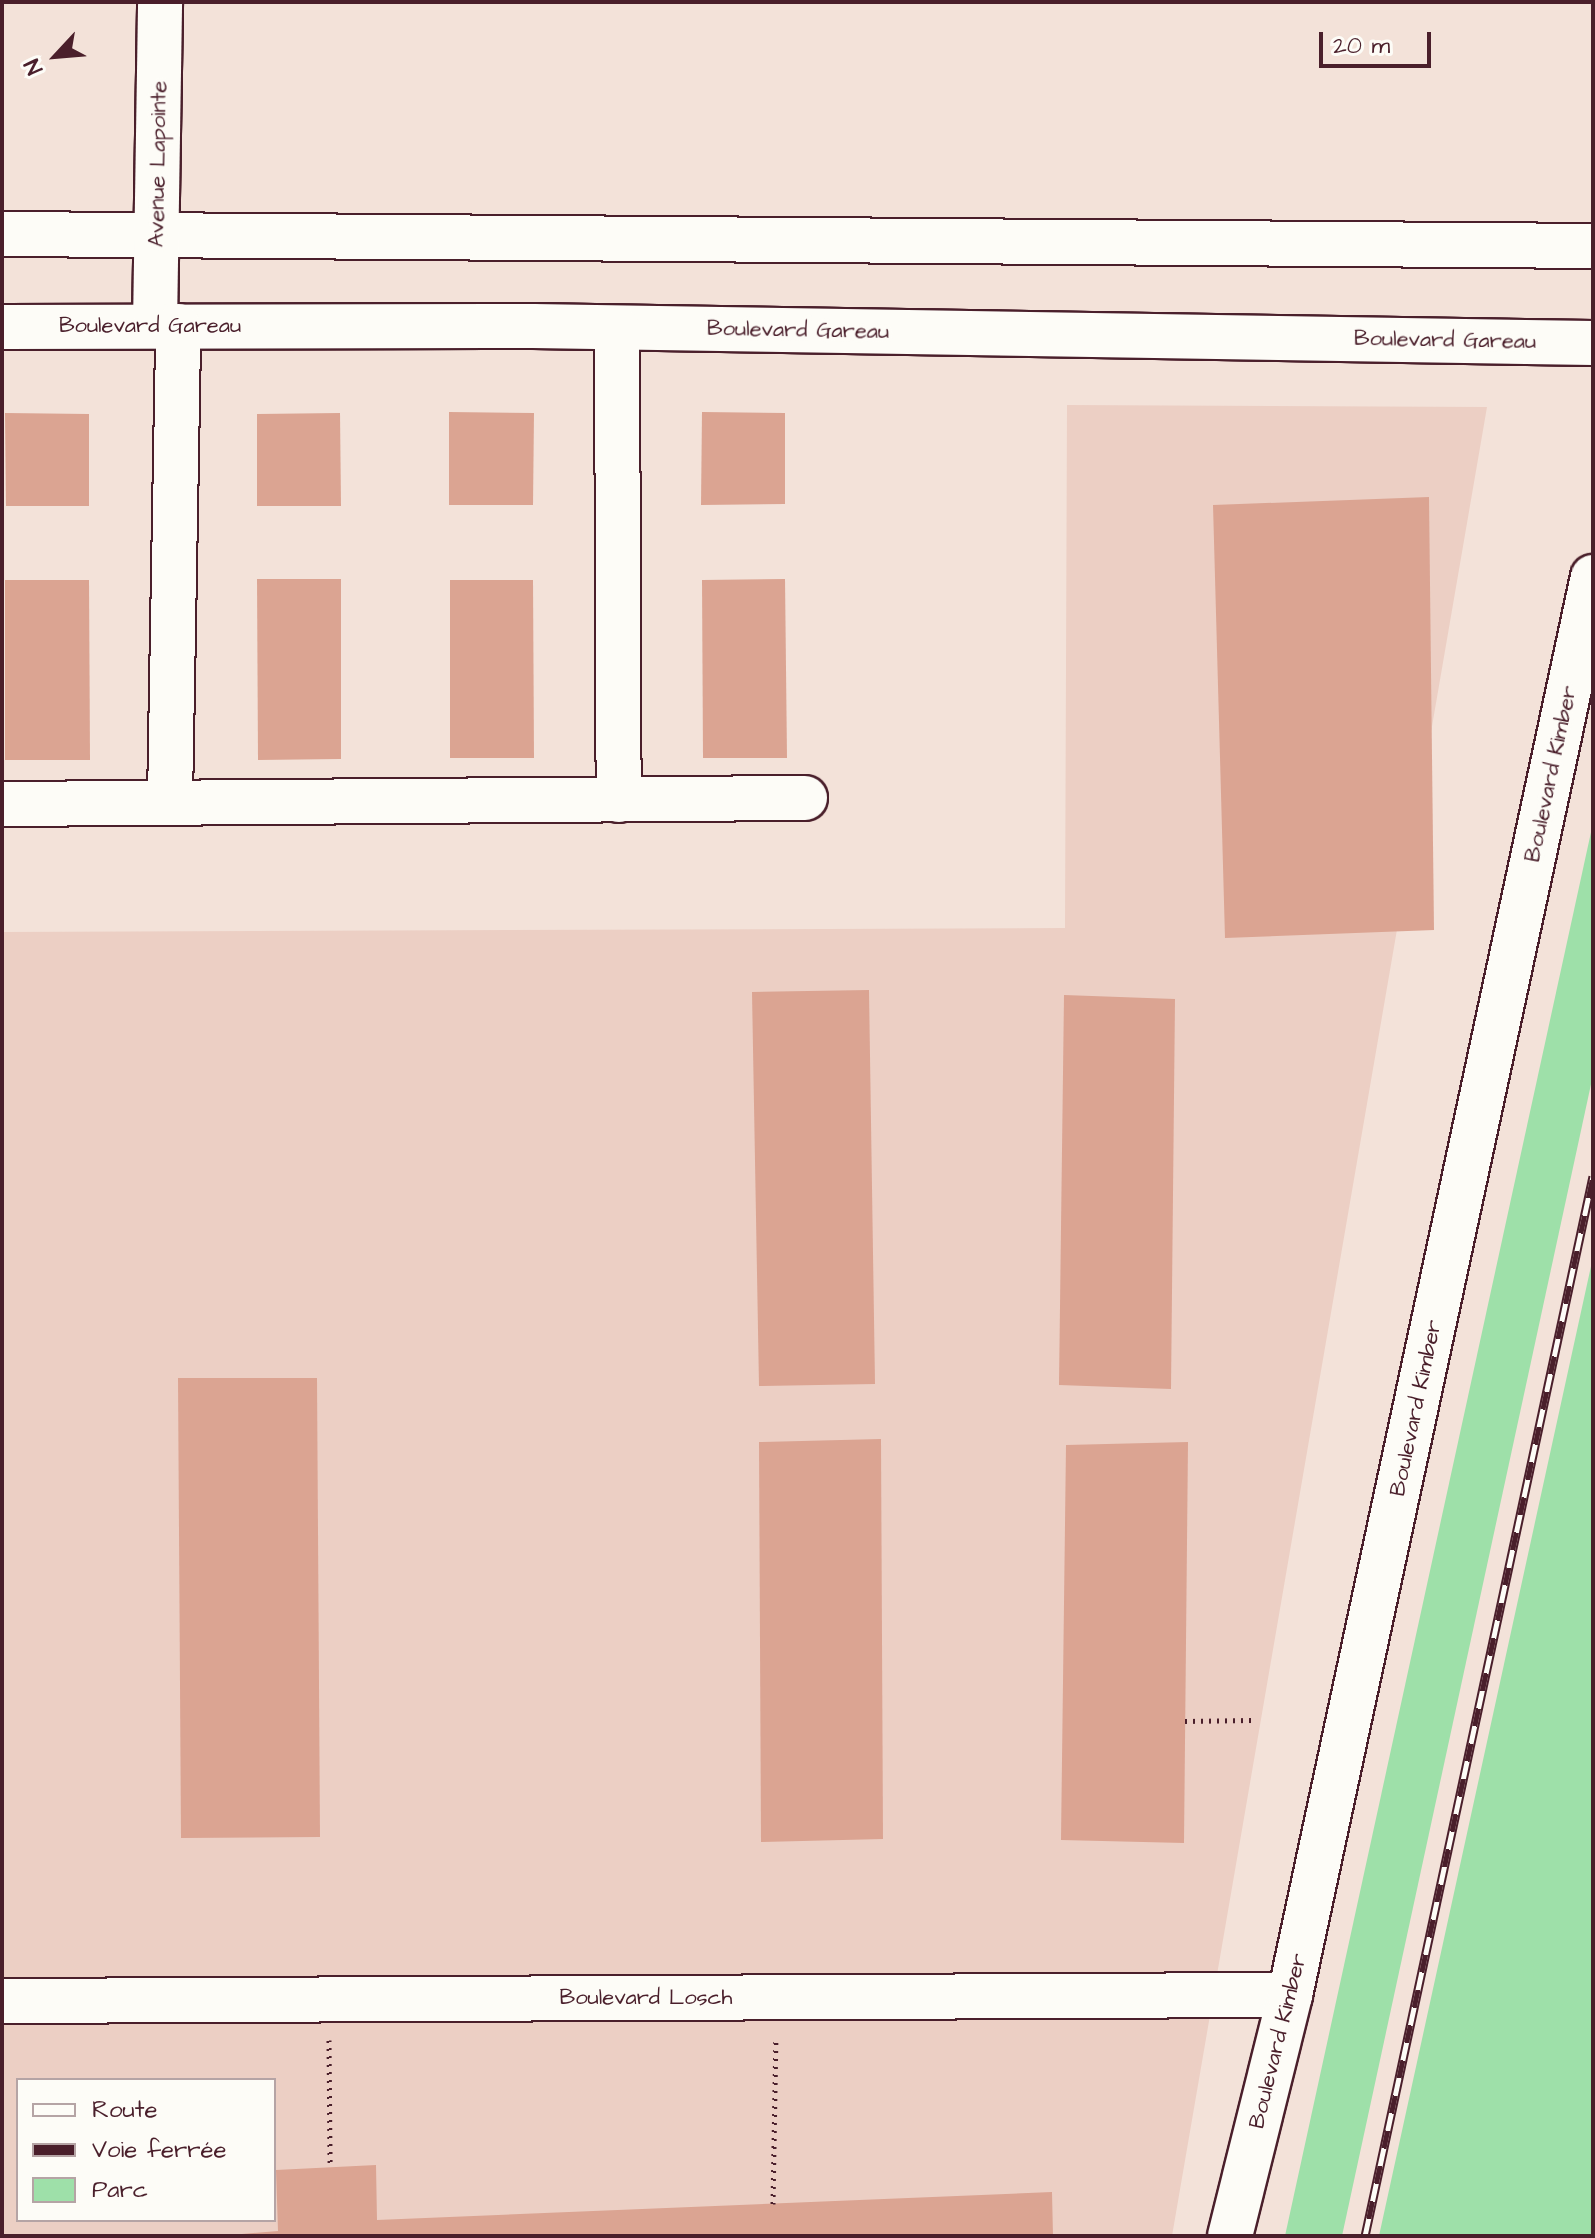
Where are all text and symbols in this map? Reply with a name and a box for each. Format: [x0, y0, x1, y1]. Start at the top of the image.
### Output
north arrow [16, 16, 96, 96]
scale bar [1323, 16, 1435, 66]
text: 20 m [1333, 29, 1390, 63]
text: N [17, 54, 51, 80]
street label: Avenue Lapointe [143, 81, 173, 247]
street label: Boulevard Gareau [59, 313, 241, 339]
street label: Boulevard Gareau [707, 315, 889, 345]
street label: Boulevard Gareau [1354, 325, 1536, 355]
street label: Boulevard Kimber [1519, 683, 1583, 865]
street label: Boulevard Kimber [1384, 1317, 1448, 1499]
street label: Boulevard Kimber [1243, 1951, 1313, 2131]
street label: Boulevard Losch [560, 1985, 732, 2011]
legend [16, 2078, 276, 2222]
text: Route [92, 2093, 157, 2127]
text: Voie ferrée [92, 2133, 226, 2167]
text: Parc [92, 2173, 148, 2207]

